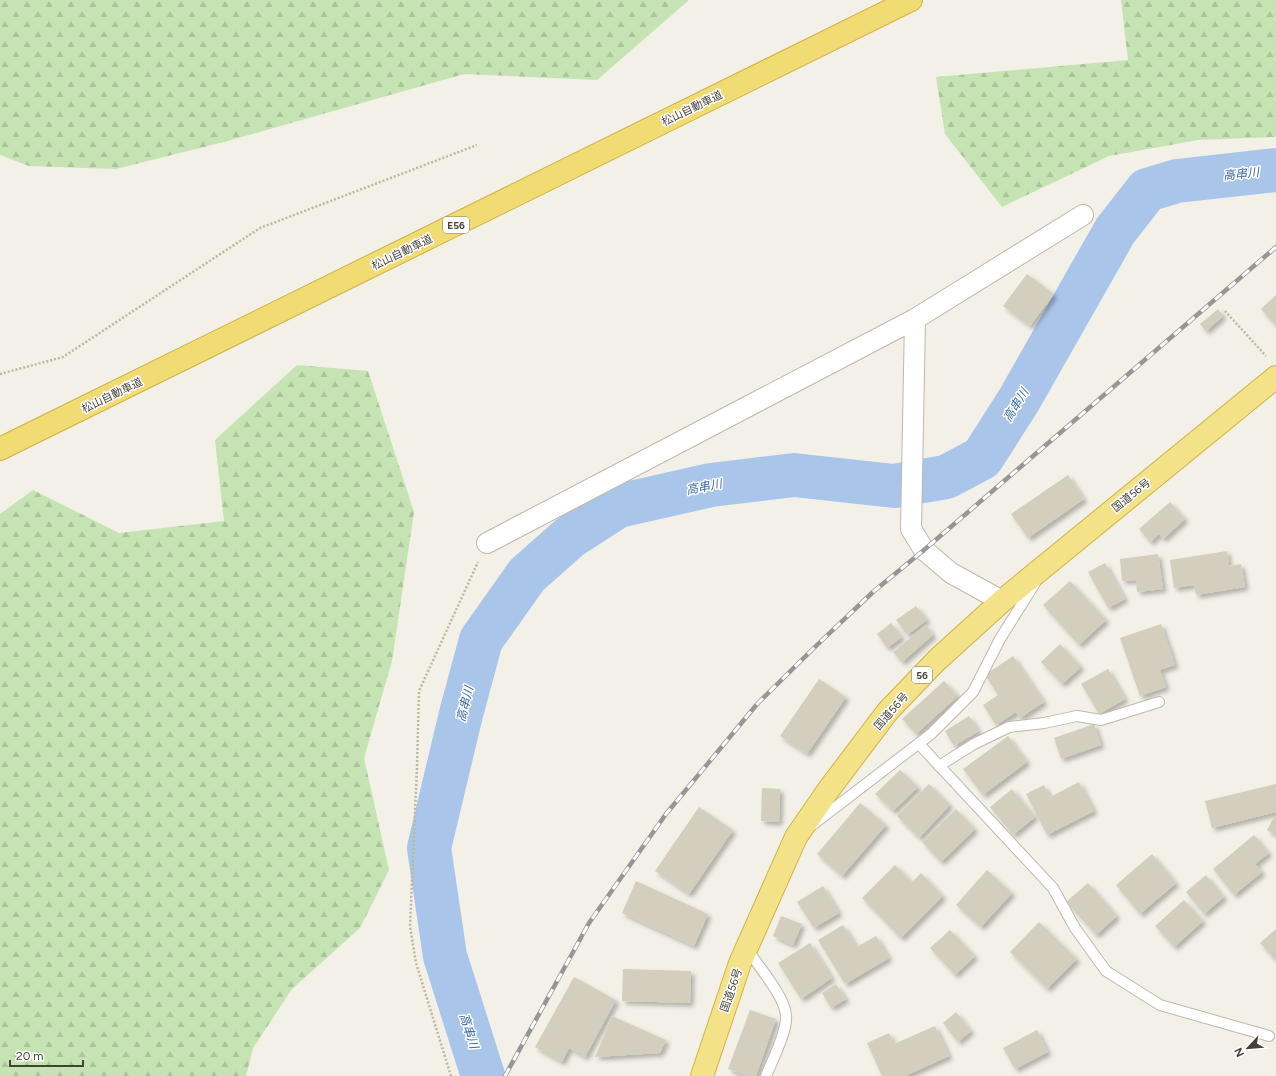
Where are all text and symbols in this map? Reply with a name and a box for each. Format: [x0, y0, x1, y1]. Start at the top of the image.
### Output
street label: 松山自動車道 [660, 88, 725, 129]
water label: 高串川 [1222, 165, 1262, 183]
road number: E56 [443, 217, 469, 233]
street label: 松山自動車道 [370, 232, 435, 273]
street label: 松山自動車道 [80, 375, 145, 416]
water label: 高串川 [1001, 384, 1033, 424]
water label: 高串川 [685, 476, 725, 497]
street label: 国道56号 [1110, 476, 1153, 515]
road number: 56 [912, 667, 932, 683]
water label: 高串川 [454, 683, 477, 723]
street label: 国道56号 [872, 690, 911, 733]
street label: 国道56号 [718, 967, 745, 1014]
water label: 高串川 [457, 1012, 482, 1052]
north arrow [1228, 1028, 1268, 1068]
scale bar [10, 1042, 83, 1068]
text: N [1232, 1045, 1247, 1059]
text: 20 m [16, 1049, 44, 1063]

